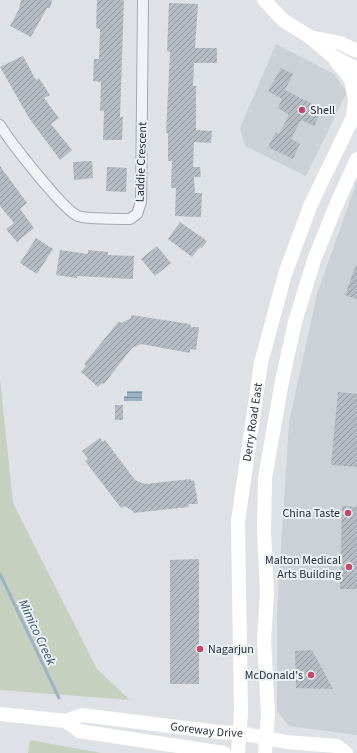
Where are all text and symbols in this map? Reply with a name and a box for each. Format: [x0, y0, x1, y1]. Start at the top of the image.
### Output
place label: Shell [310, 102, 335, 119]
marker: Shell [297, 105, 307, 115]
street label: Laddie Crescent [132, 122, 151, 202]
street label: Derry Road East [239, 382, 267, 463]
place label: China Taste [282, 505, 340, 522]
marker: China Taste [343, 508, 353, 518]
place label: Malton Medical Arts Building [265, 552, 341, 583]
marker: Malton Medical Arts Building [344, 562, 354, 572]
water label: Mimico Creek [14, 597, 61, 669]
place label: Nagarjun [208, 641, 254, 658]
marker: Nagarjun [195, 644, 205, 654]
place label: McDonald's [245, 667, 303, 684]
marker: McDonald's [306, 670, 316, 680]
street label: Goreway Drive [169, 718, 243, 742]

